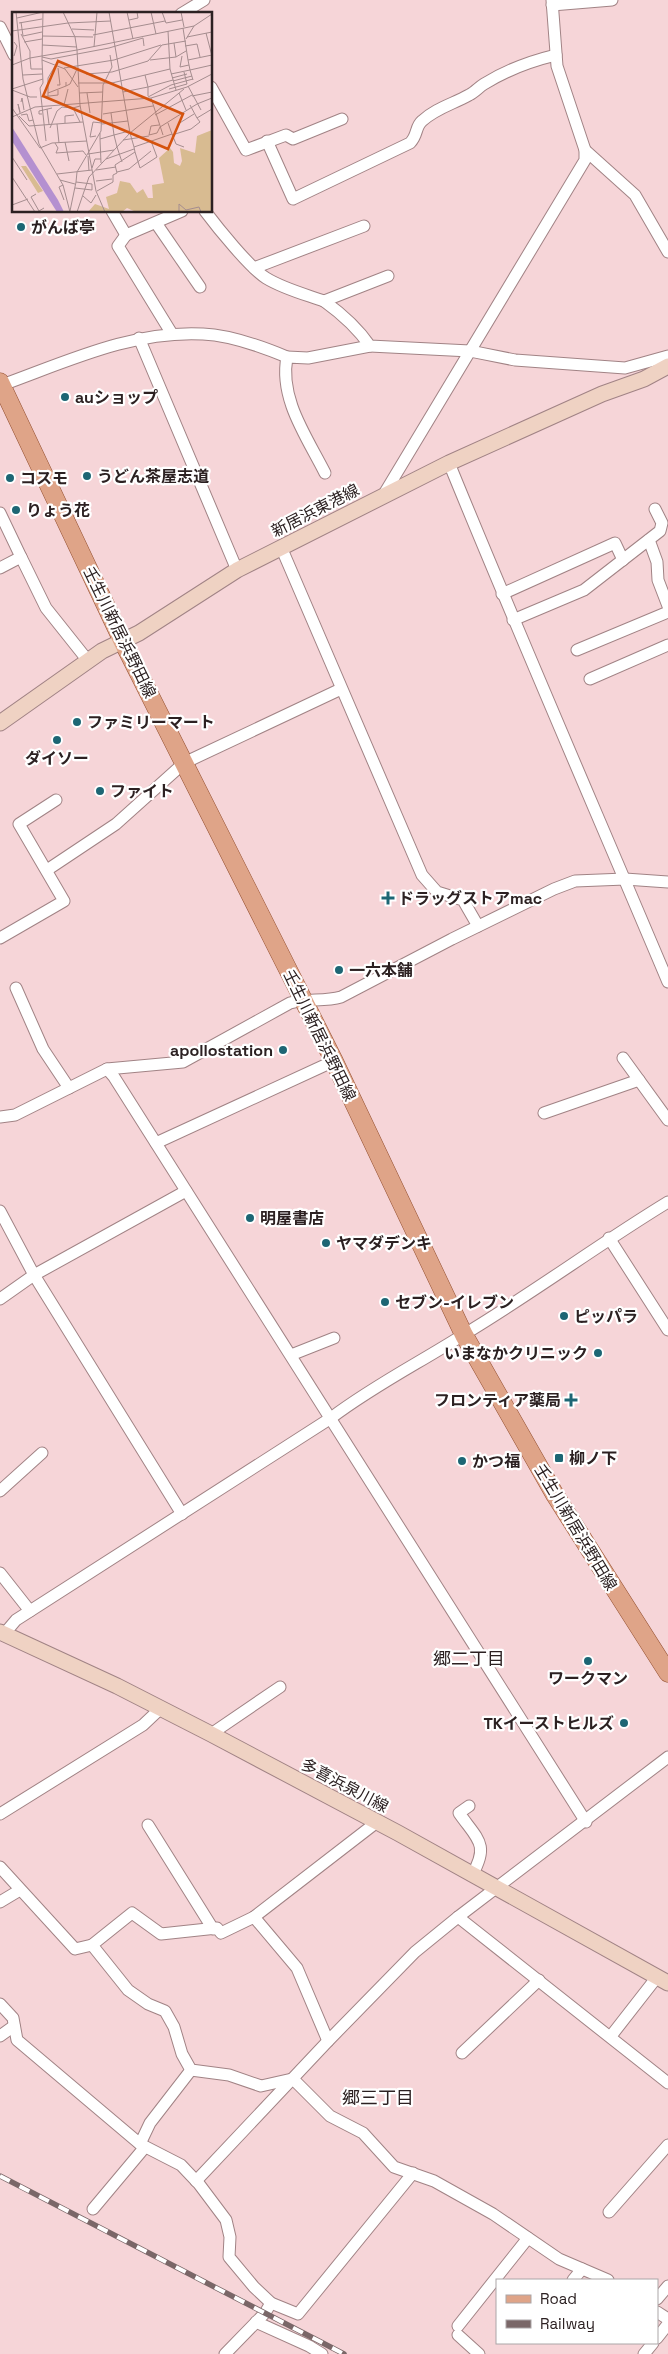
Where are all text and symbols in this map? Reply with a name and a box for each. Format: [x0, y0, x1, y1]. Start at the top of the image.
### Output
inset map [12, 12, 212, 212]
place label: がんば亭 [31, 217, 95, 238]
marker: がんば亭 [15, 221, 27, 233]
place label: auショップ [75, 387, 158, 408]
marker: auショップ [59, 391, 71, 403]
place label: うどん茶屋志道 [97, 466, 209, 487]
place label: コスモ [20, 468, 68, 489]
marker: うどん茶屋志道 [81, 470, 93, 482]
marker: コスモ [4, 472, 16, 484]
street label: 新居浜東港線 [268, 479, 363, 542]
place label: りょう花 [26, 500, 90, 521]
marker: りょう花 [10, 504, 22, 516]
street label: 壬生川新居浜野田線 [79, 563, 161, 702]
place label: ファミリーマート [87, 712, 215, 733]
marker: ファミリーマート [71, 716, 83, 728]
marker: ダイソー [51, 734, 63, 746]
place label: ダイソー [25, 748, 89, 769]
place label: ファイト [110, 781, 174, 802]
marker: ファイト [94, 785, 106, 797]
place label: ドラッグストアmac [398, 888, 542, 909]
marker: ドラッグストアmac [382, 892, 394, 904]
place label: 一六本舗 [349, 960, 413, 981]
marker: 一六本舗 [333, 964, 345, 976]
street label: 壬生川新居浜野田線 [279, 966, 361, 1105]
place label: apollostation [170, 1040, 273, 1061]
marker: apollostation [277, 1044, 289, 1056]
place label: 明屋書店 [260, 1208, 324, 1229]
marker: 明屋書店 [244, 1212, 256, 1224]
place label: ヤマダデンキ [336, 1233, 432, 1254]
marker: ヤマダデンキ [320, 1237, 332, 1249]
place label: セブン-イレブン [395, 1292, 514, 1313]
marker: セブン-イレブン [379, 1296, 391, 1308]
place label: ピッパラ [574, 1306, 638, 1327]
marker: ピッパラ [558, 1310, 570, 1322]
place label: いまなかクリニック [444, 1343, 588, 1364]
marker: いまなかクリニック [592, 1347, 604, 1359]
place label: フロンティア薬局 [434, 1390, 561, 1411]
marker: フロンティア薬局 [565, 1394, 577, 1406]
place label: 柳ノ下 [569, 1448, 617, 1469]
place label: かつ福 [472, 1451, 520, 1472]
marker: 柳ノ下 [553, 1452, 565, 1464]
marker: かつ福 [456, 1455, 468, 1467]
street label: 壬生川新居浜野田線 [529, 1460, 622, 1594]
district label: 郷二丁目 [433, 1647, 505, 1670]
marker: ワークマン [582, 1655, 594, 1667]
place label: ワークマン [548, 1668, 628, 1689]
place label: TKイーストヒルズ [483, 1713, 614, 1734]
marker: TKイーストヒルズ [618, 1717, 630, 1729]
street label: 多喜浜泉川線 [297, 1754, 392, 1817]
district label: 郷三丁目 [342, 2086, 414, 2109]
legend [496, 2279, 658, 2344]
text: Road [540, 2289, 577, 2308]
text: Railway [540, 2314, 595, 2333]

